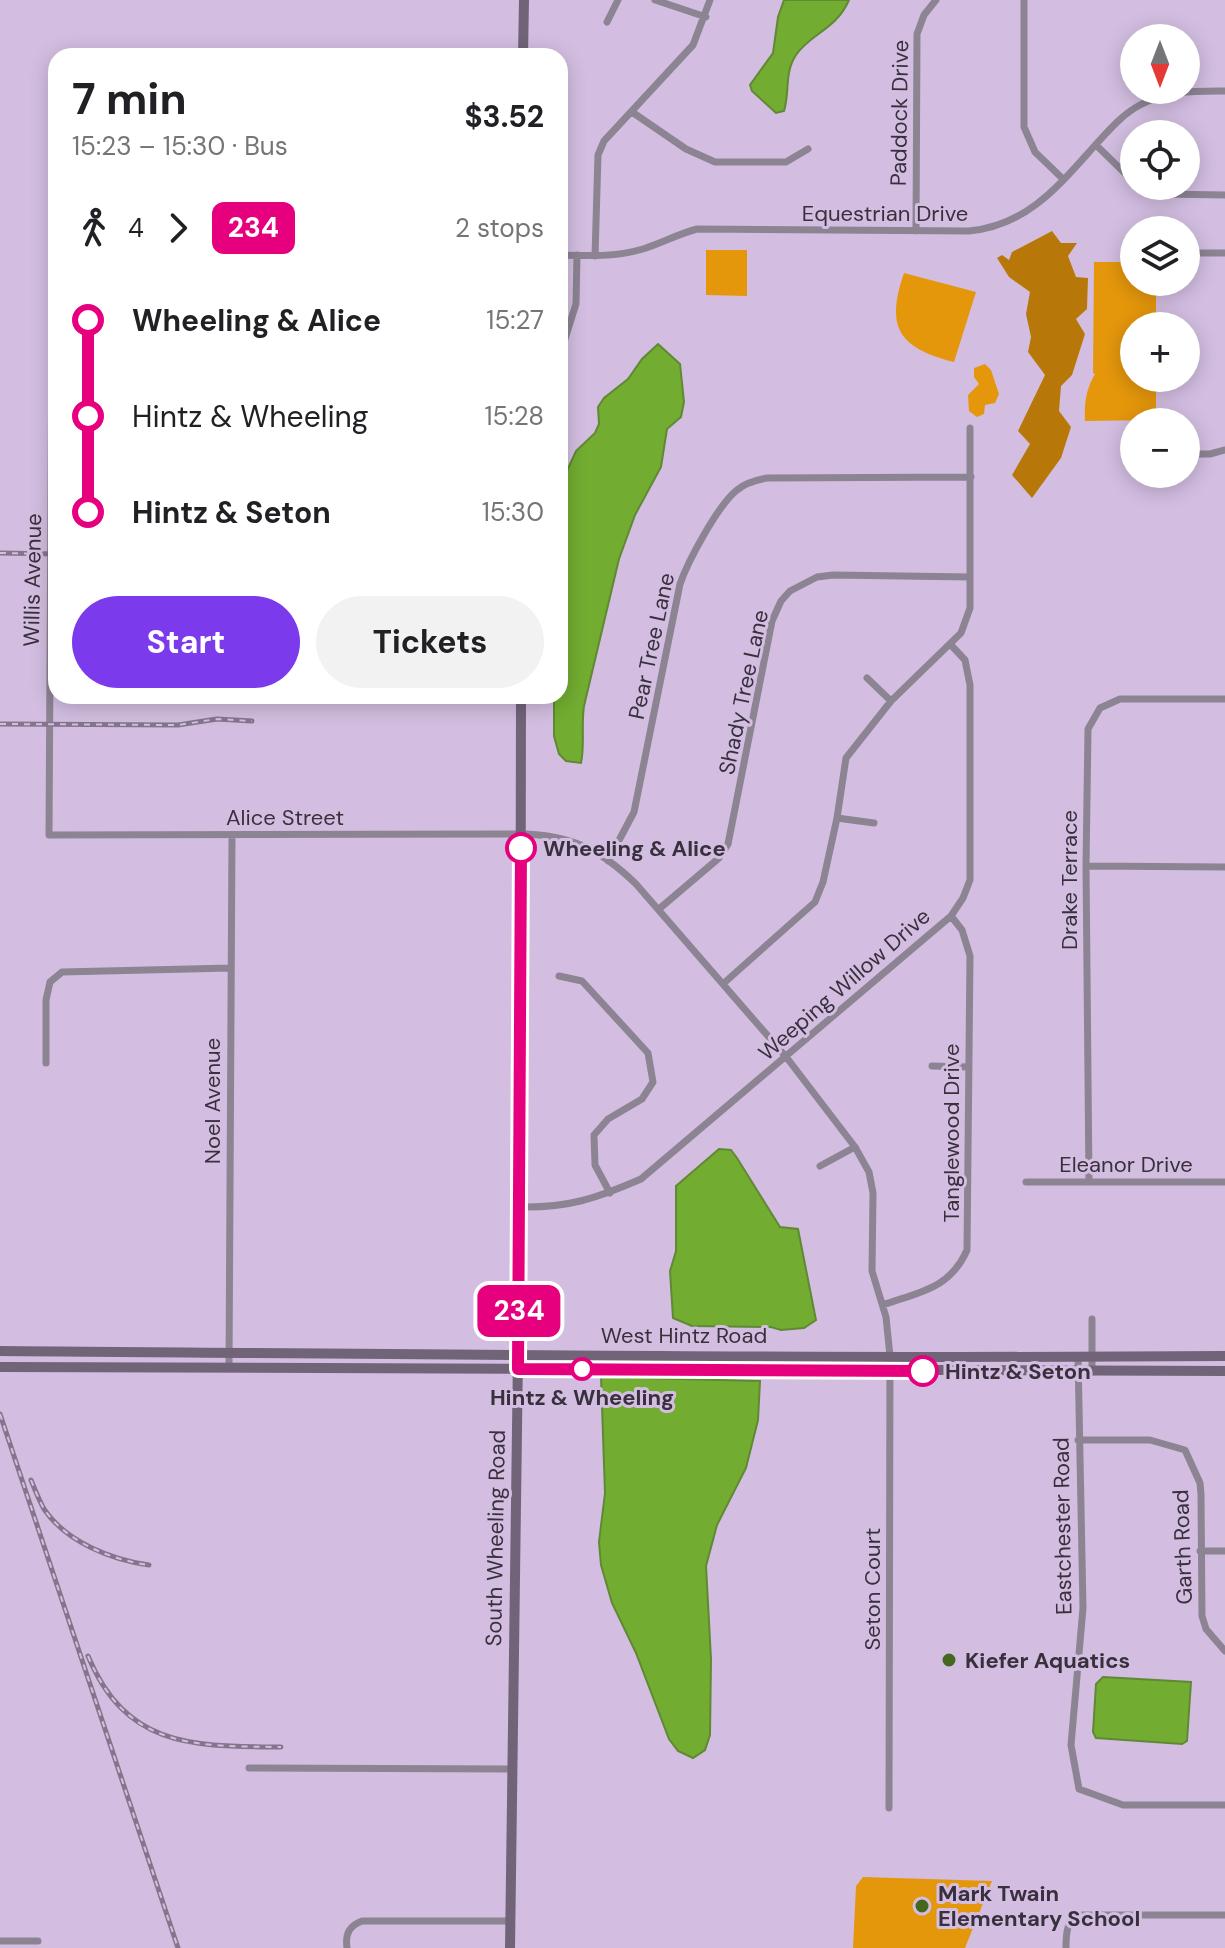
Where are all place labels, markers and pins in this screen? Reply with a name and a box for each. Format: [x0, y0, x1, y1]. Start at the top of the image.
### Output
marker: Wheeling & Alice [506, 833, 536, 863]
place label: Wheeling & Alice [543, 834, 726, 863]
marker: Hintz & Seton [908, 1356, 938, 1386]
place label: Hintz & Seton [945, 1357, 1091, 1386]
marker: Hintz & Wheeling [571, 1358, 593, 1380]
place label: Hintz & Wheeling [490, 1383, 674, 1412]
place label: Kiefer Aquatics [965, 1646, 1130, 1675]
marker: Kiefer Aquatics [940, 1651, 958, 1669]
place label: Mark Twain Elementary School [938, 1879, 1140, 1933]
marker: Mark Twain Elementary School [913, 1897, 931, 1915]

